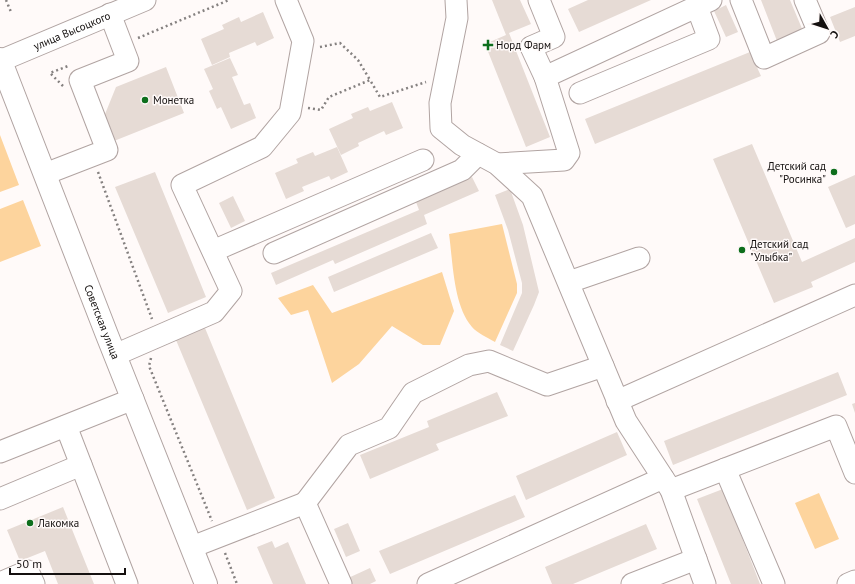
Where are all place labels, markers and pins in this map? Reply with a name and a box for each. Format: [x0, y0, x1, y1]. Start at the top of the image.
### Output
place label: Норд Фарм [496, 38, 551, 52]
marker: Норд Фарм [483, 40, 493, 50]
place label: Монетка [153, 93, 194, 107]
marker: Монетка [140, 95, 150, 105]
place label: Детский сад "Росинка" [768, 159, 826, 186]
marker: Детский сад "Росинка" [829, 167, 839, 177]
place label: Детский сад "Улыбка" [750, 237, 808, 264]
marker: Детский сад "Улыбка" [737, 245, 747, 255]
place label: Лакомка [37, 516, 79, 530]
marker: Лакомка [25, 518, 35, 528]

